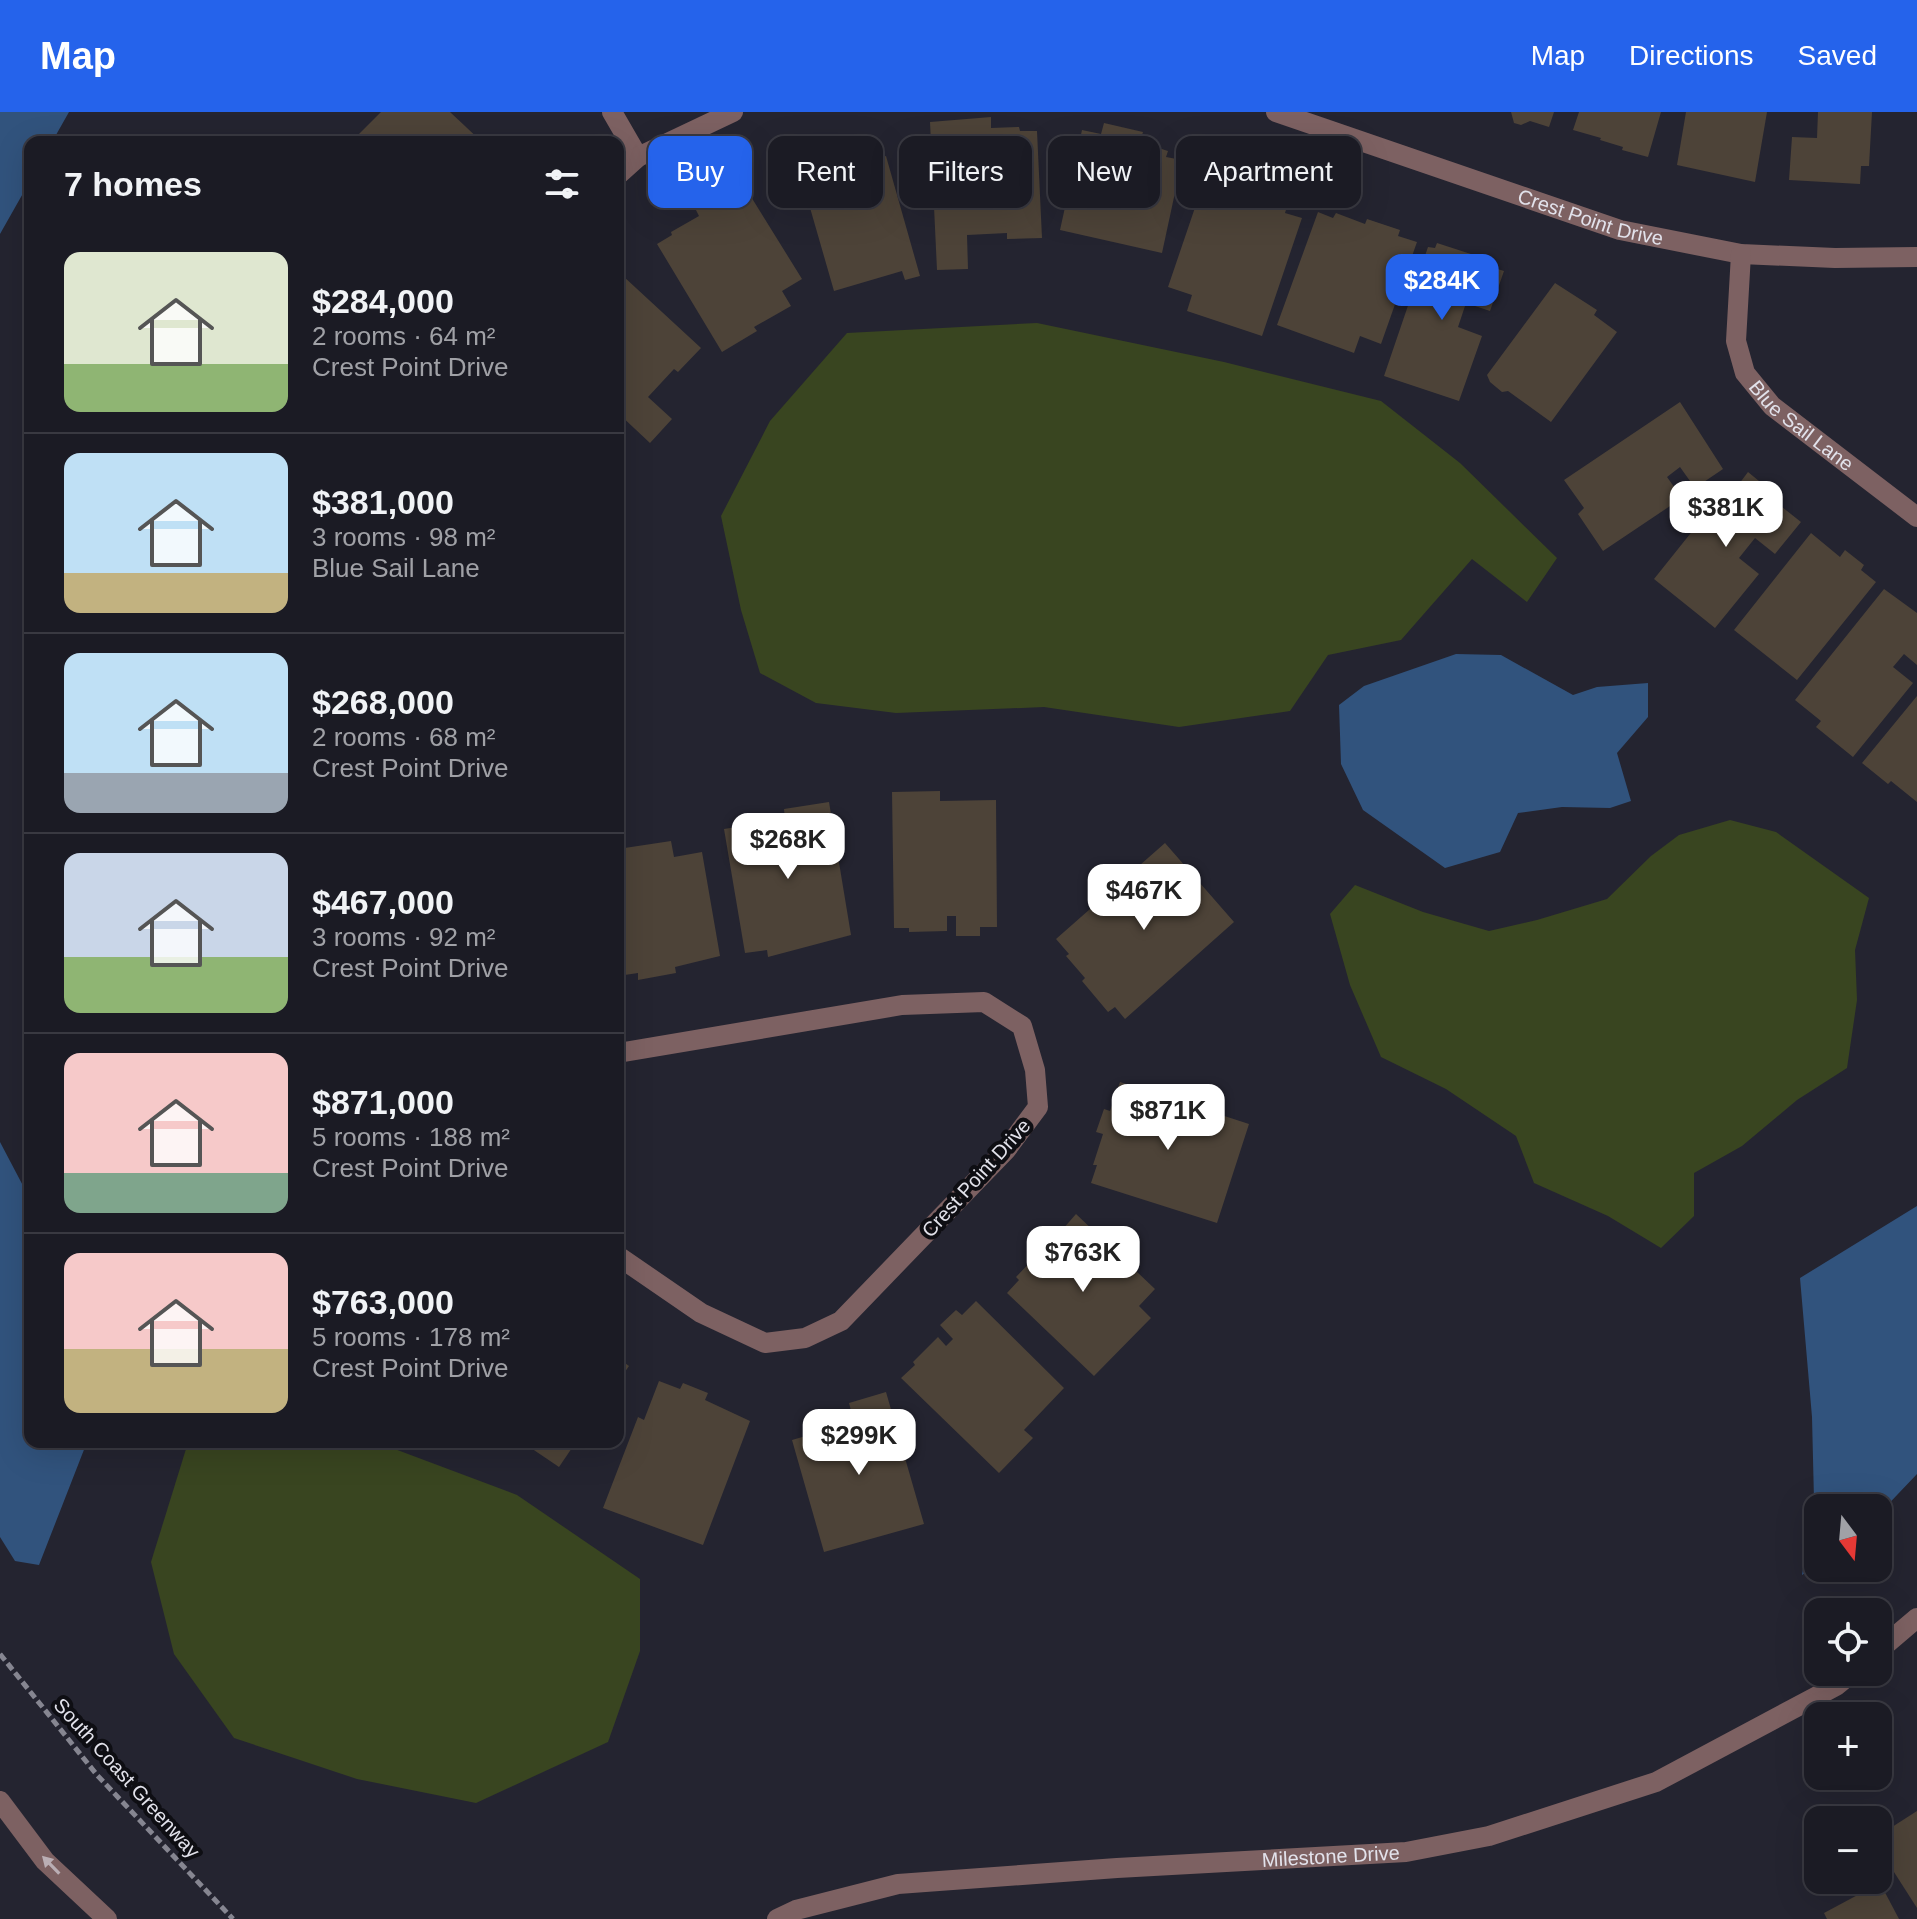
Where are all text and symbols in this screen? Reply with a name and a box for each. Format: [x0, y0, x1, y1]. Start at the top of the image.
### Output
text: Map [40, 35, 116, 77]
text: Map [1531, 40, 1585, 71]
text: Directions [1629, 40, 1754, 71]
text: Saved [1798, 40, 1877, 71]
chip: Buy [648, 136, 752, 208]
chip: Rent [768, 136, 883, 208]
chip: Filters [899, 136, 1032, 208]
chip: New [1048, 136, 1160, 208]
chip: Apartment [1176, 136, 1361, 208]
icon: filters [540, 162, 584, 206]
text: 7 homes [64, 165, 202, 203]
street label: Crest Point Drive [1515, 185, 1665, 249]
pin: $284K [1386, 254, 1498, 322]
text: $284K [1404, 265, 1480, 295]
text: $284,000 [312, 282, 454, 320]
icon: home [128, 284, 224, 380]
text: 2 rooms · 64 m² [312, 321, 496, 351]
text: Crest Point Drive [312, 352, 509, 382]
street label: Blue Sail Lane [1745, 376, 1858, 475]
pin: $381K [1670, 481, 1782, 549]
text: $381,000 [312, 483, 454, 521]
icon: home [128, 485, 224, 581]
text: $381K [1688, 492, 1764, 522]
text: 3 rooms · 98 m² [312, 522, 496, 552]
text: Blue Sail Lane [312, 553, 480, 583]
text: $268,000 [312, 683, 454, 721]
icon: home [128, 685, 224, 781]
text: 2 rooms · 68 m² [312, 722, 496, 752]
text: Crest Point Drive [312, 753, 509, 783]
pin: $268K [732, 813, 844, 881]
text: $268K [750, 824, 826, 854]
pin: $467K [1088, 864, 1200, 932]
text: $467K [1106, 875, 1182, 905]
text: $467,000 [312, 883, 454, 921]
icon: home [128, 885, 224, 981]
text: 3 rooms · 92 m² [312, 922, 496, 952]
text: Crest Point Drive [312, 953, 509, 983]
text: $871,000 [312, 1083, 454, 1121]
pin: $871K [1112, 1084, 1224, 1152]
icon: home [128, 1085, 224, 1181]
text: $871K [1130, 1095, 1206, 1125]
street label: Crest Point Drive [917, 1114, 1035, 1242]
text: 5 rooms · 188 m² [312, 1122, 510, 1152]
text: Crest Point Drive [312, 1153, 509, 1183]
pin: $763K [1027, 1226, 1139, 1294]
text: $763K [1045, 1237, 1121, 1267]
text: $763,000 [312, 1283, 454, 1321]
icon: home [128, 1285, 224, 1381]
text: 5 rooms · 178 m² [312, 1322, 510, 1352]
text: Crest Point Drive [312, 1353, 509, 1383]
pin: $299K [803, 1409, 915, 1477]
text: $299K [821, 1420, 897, 1450]
north arrow [1804, 1494, 1892, 1582]
map controls [1804, 1494, 1892, 1894]
button: locate [1804, 1598, 1892, 1686]
street label: South Coast Greenway [50, 1694, 204, 1862]
button: + [1804, 1702, 1892, 1790]
button: − [1804, 1806, 1892, 1894]
street label: Milestone Drive [1261, 1841, 1400, 1871]
one-way arrow [42, 1856, 60, 1875]

